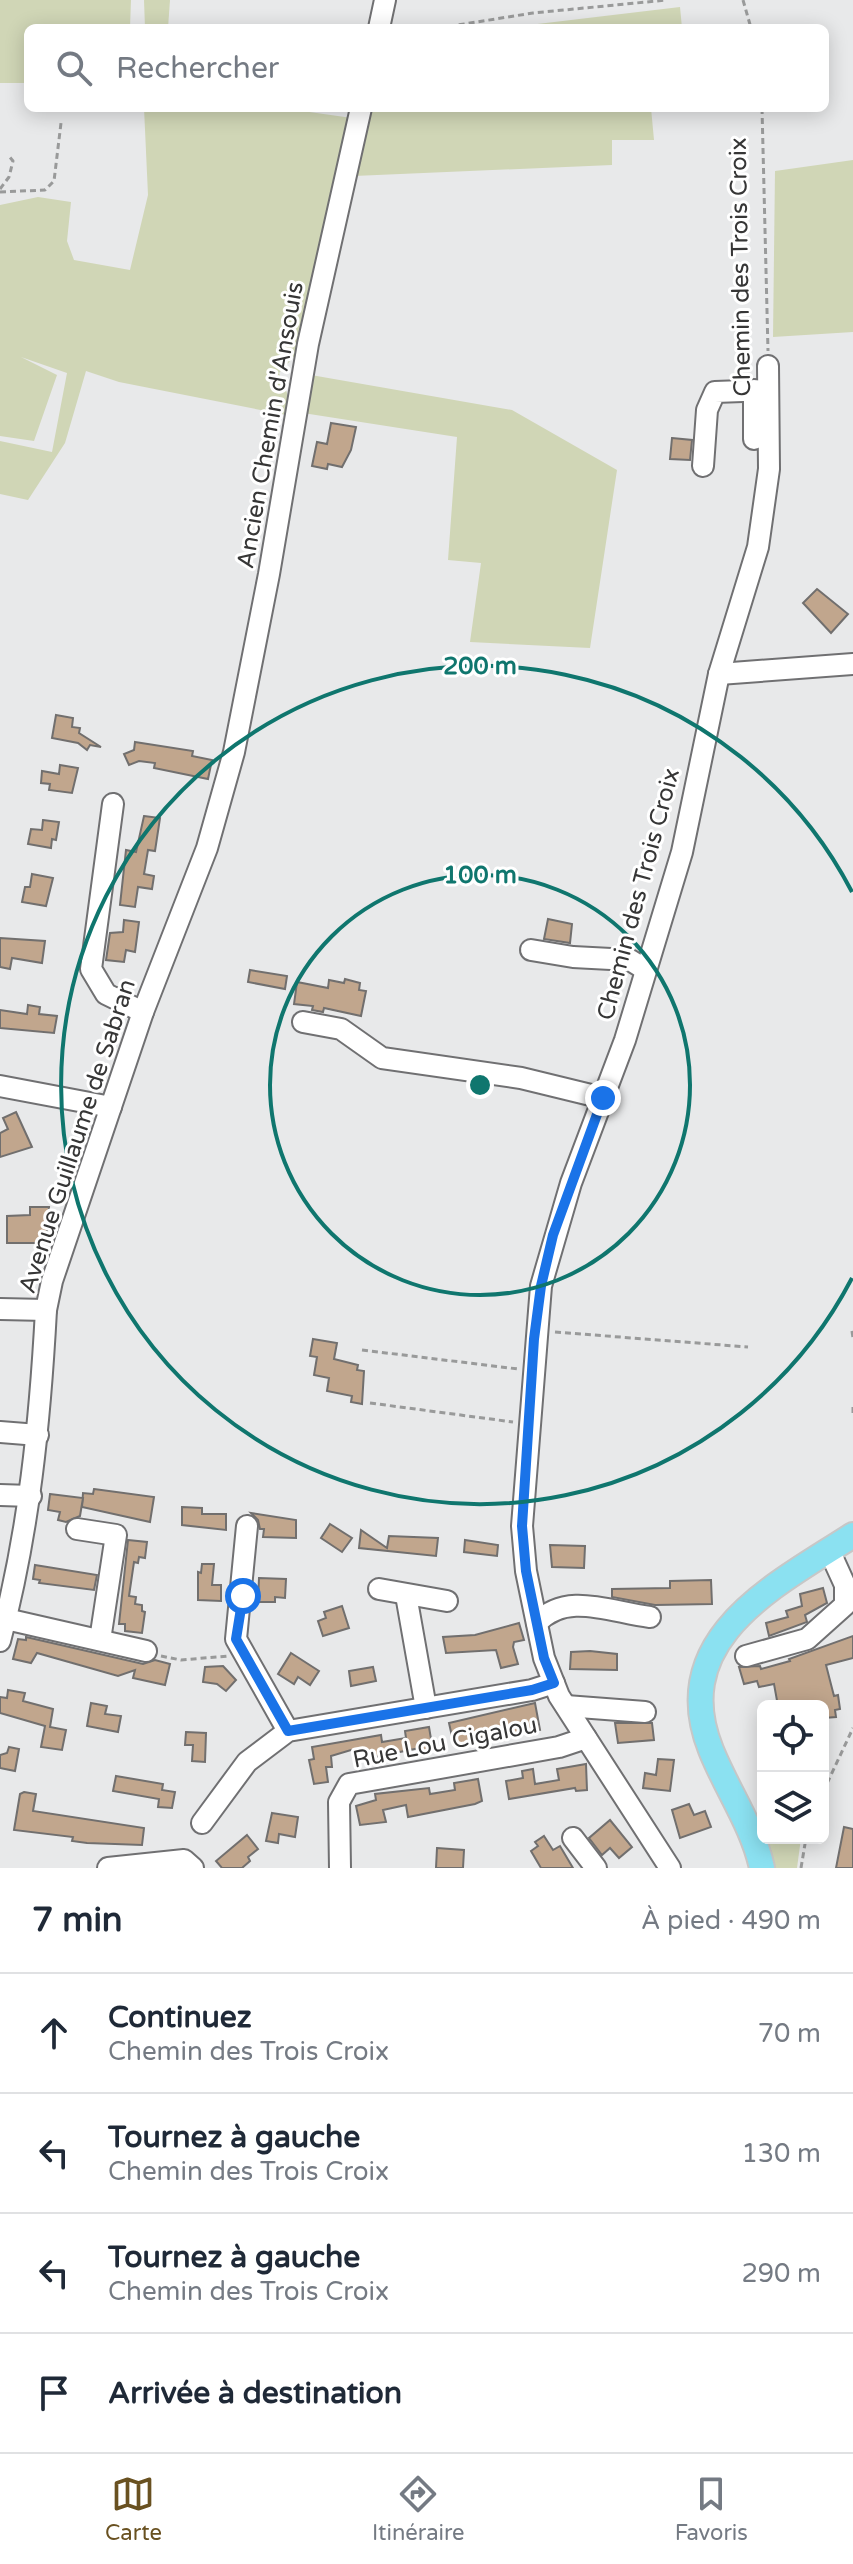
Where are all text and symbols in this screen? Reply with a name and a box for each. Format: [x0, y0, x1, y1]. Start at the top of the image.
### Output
search box [24, 24, 829, 112]
icon: search [52, 46, 96, 90]
text: Rechercher [116, 50, 279, 87]
street label: Chemin des Trois Croix [724, 137, 757, 397]
street label: Ancien Chemin d'Ansouis [231, 280, 310, 571]
text: 200 m [443, 652, 517, 681]
street label: Chemin des Trois Croix [591, 765, 686, 1023]
text: 100 m [443, 861, 517, 890]
street label: Avenue Guillaume de Sabran [13, 976, 142, 1297]
centre of rings [466, 1071, 494, 1099]
route end [585, 1080, 621, 1116]
route start [225, 1578, 261, 1614]
map controls [757, 1700, 829, 1844]
button: locate [757, 1700, 829, 1772]
street label: Rue Lou Cigalou [350, 1710, 540, 1775]
button: layers [757, 1772, 829, 1844]
text: 7 min [32, 1900, 123, 1941]
text: À pied · 490 m [641, 1905, 821, 1936]
text: Continuez [108, 1999, 252, 2036]
icon: ahead [32, 2011, 76, 2055]
text: 70 m [758, 2018, 821, 2049]
text: Chemin des Trois Croix [108, 2036, 389, 2067]
text: Tournez à gauche [108, 2119, 360, 2156]
icon: left [32, 2131, 76, 2175]
text: 130 m [741, 2138, 821, 2169]
text: Chemin des Trois Croix [108, 2156, 389, 2187]
text: Tournez à gauche [108, 2239, 360, 2276]
icon: left [32, 2251, 76, 2295]
text: 290 m [741, 2258, 821, 2289]
text: Chemin des Trois Croix [108, 2276, 389, 2307]
icon: arrive [32, 2371, 76, 2415]
text: Arrivée à destination [108, 2375, 402, 2412]
tab: Carte [105, 2472, 162, 2546]
tab: Itinéraire [372, 2472, 465, 2546]
tab: Favoris [675, 2472, 748, 2546]

